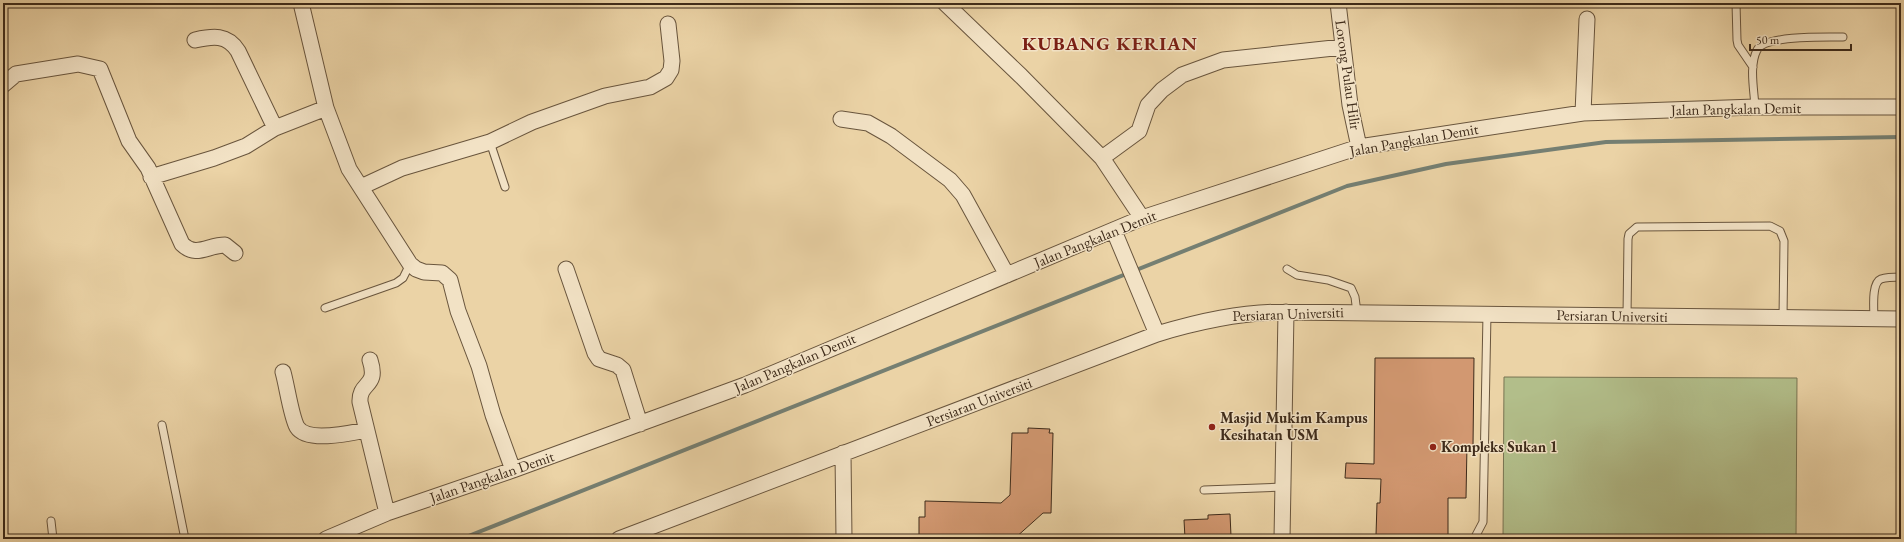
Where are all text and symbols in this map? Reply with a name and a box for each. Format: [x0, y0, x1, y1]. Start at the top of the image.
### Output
street label: Lorong Pulau Hilir [1331, 19, 1366, 131]
scale bar [1750, 26, 1851, 52]
district label: KUBANG KERIAN [1022, 31, 1198, 56]
text: 50 m [1756, 32, 1780, 48]
street label: Jalan Pangkalan Demit [1669, 98, 1802, 119]
street label: Jalan Pangkalan Demit [1346, 119, 1480, 161]
street label: Jalan Pangkalan Demit [1029, 205, 1159, 272]
street label: Persiaran Universiti [1232, 302, 1344, 325]
street label: Persiaran Universiti [1556, 305, 1668, 326]
street label: Jalan Pangkalan Demit [729, 328, 859, 398]
street label: Persiaran Universiti [923, 373, 1035, 430]
place label: Masjid Mukim Kampus Kesihatan USM [1220, 408, 1368, 444]
marker: Masjid Mukim Kampus Kesihatan USM [1207, 422, 1217, 432]
place label: Kompleks Sukan 1 [1441, 437, 1558, 456]
marker: Kompleks Sukan 1 [1428, 442, 1438, 452]
street label: Jalan Pangkalan Demit [425, 446, 557, 507]

